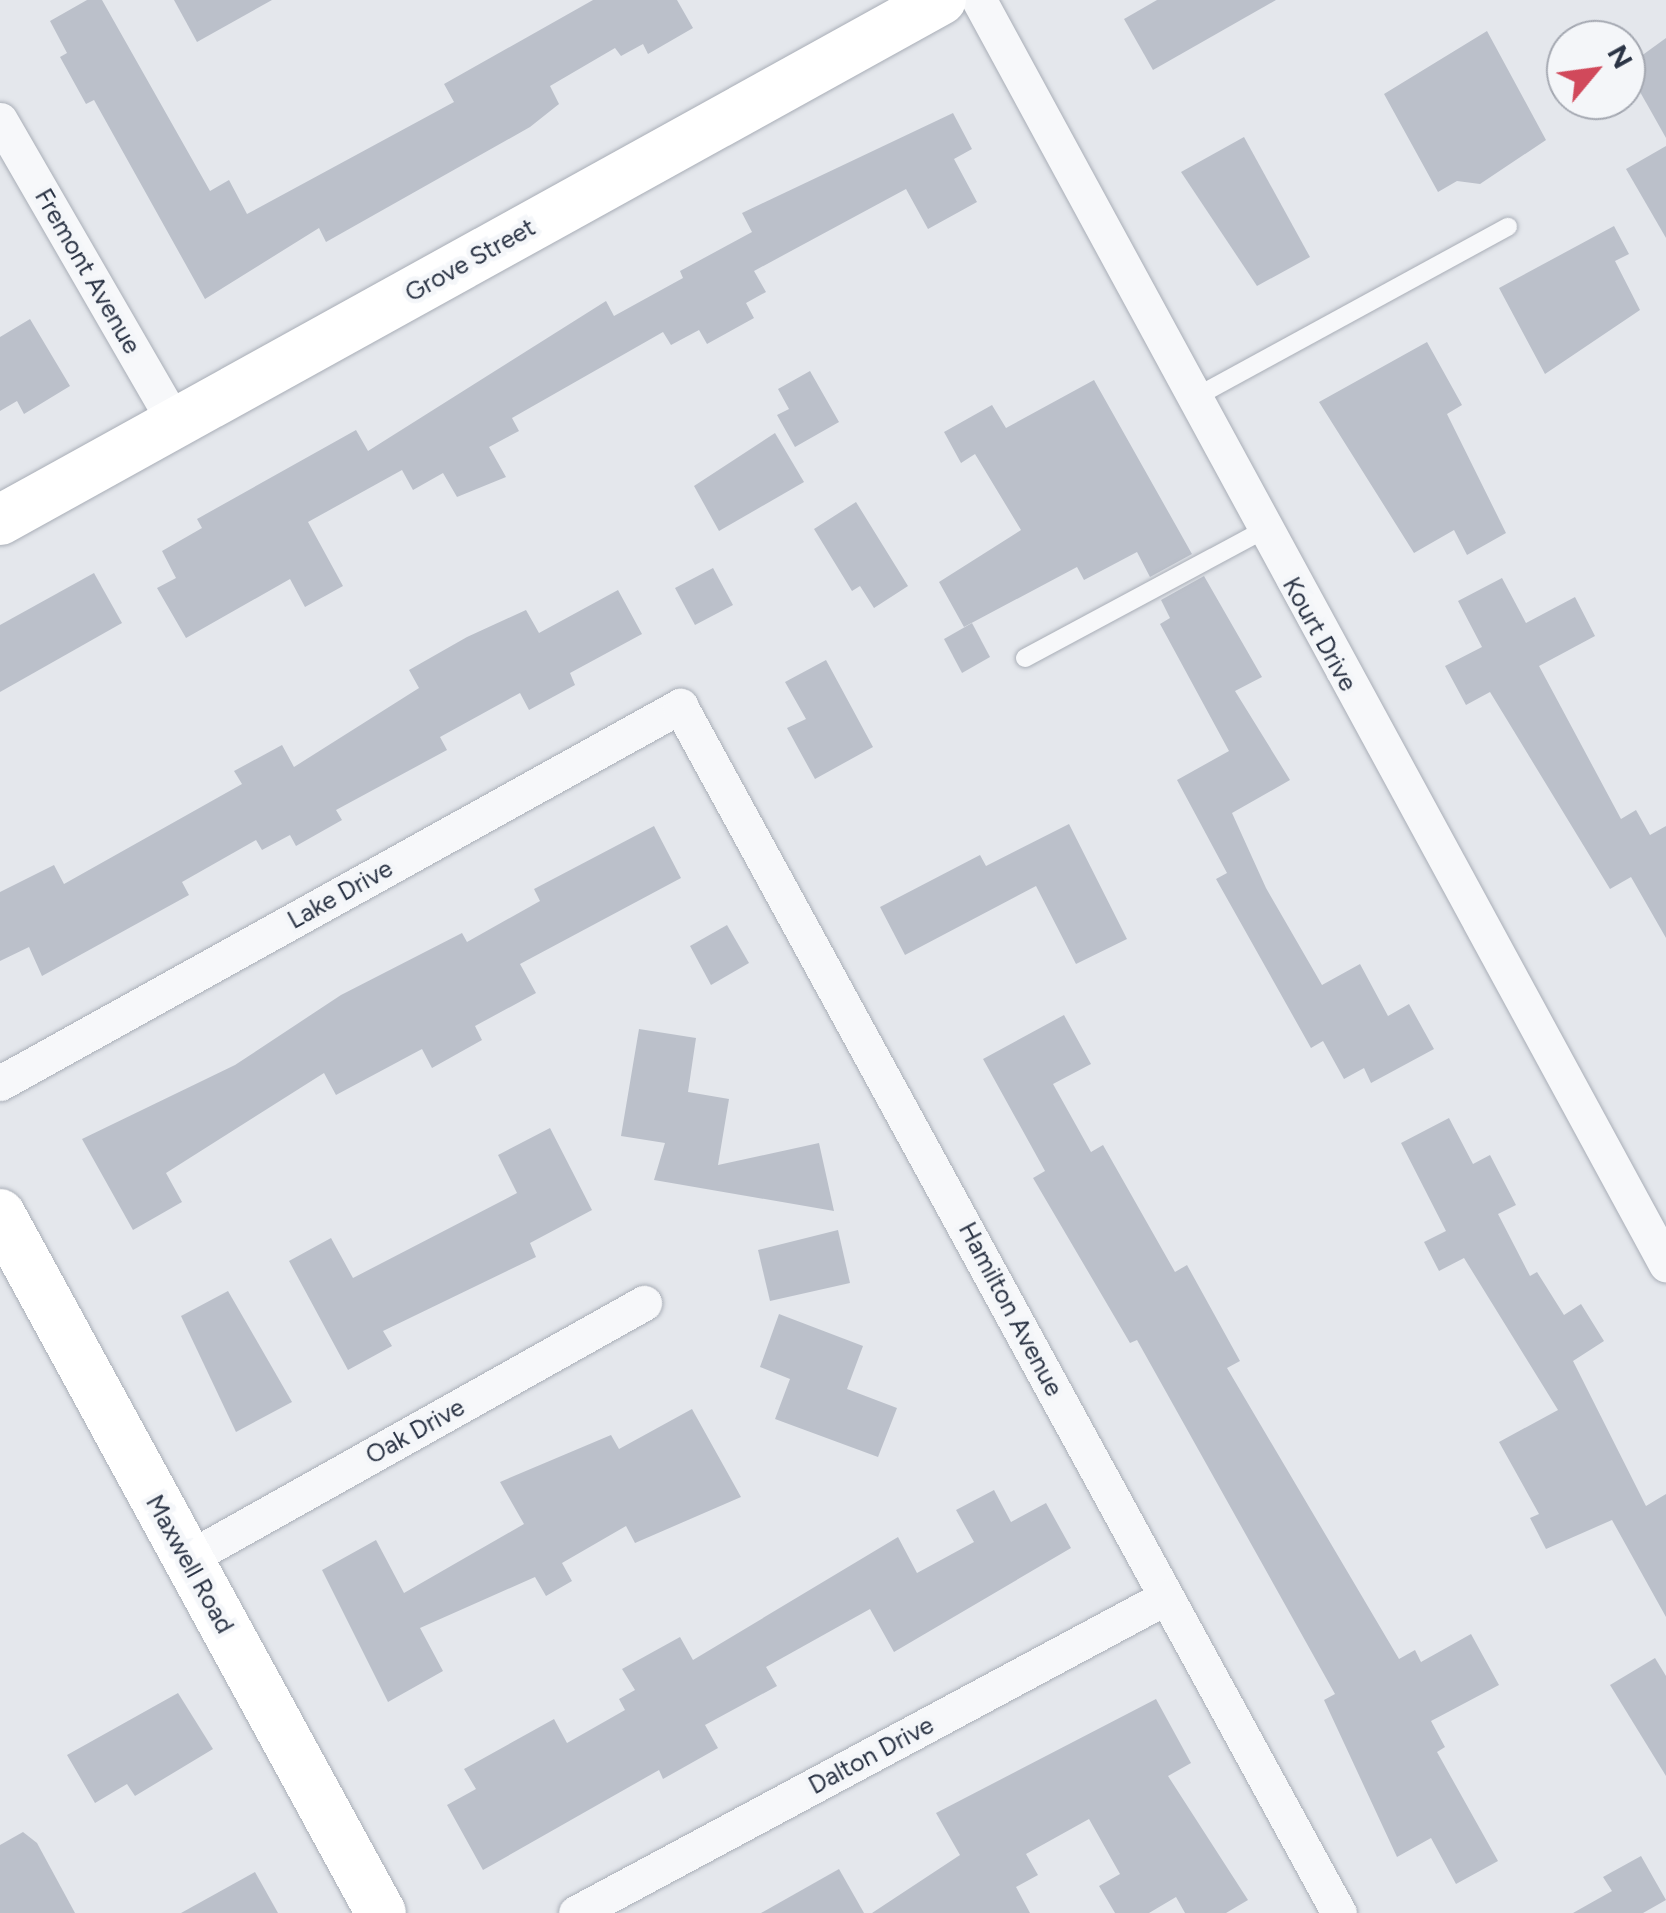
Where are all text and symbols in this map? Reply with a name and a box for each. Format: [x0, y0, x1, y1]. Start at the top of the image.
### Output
north arrow [1546, 20, 1646, 120]
text: N [1600, 39, 1641, 74]
street label: Fremont Avenue [29, 183, 147, 359]
street label: Grove Street [400, 212, 540, 308]
street label: Kourt Drive [1276, 572, 1364, 696]
street label: Lake Drive [282, 853, 398, 935]
street label: Hamilton Avenue [953, 1217, 1069, 1401]
street label: Oak Drive [360, 1392, 470, 1470]
street label: Maxwell Road [140, 1490, 240, 1638]
street label: Dalton Drive [803, 1710, 939, 1800]

